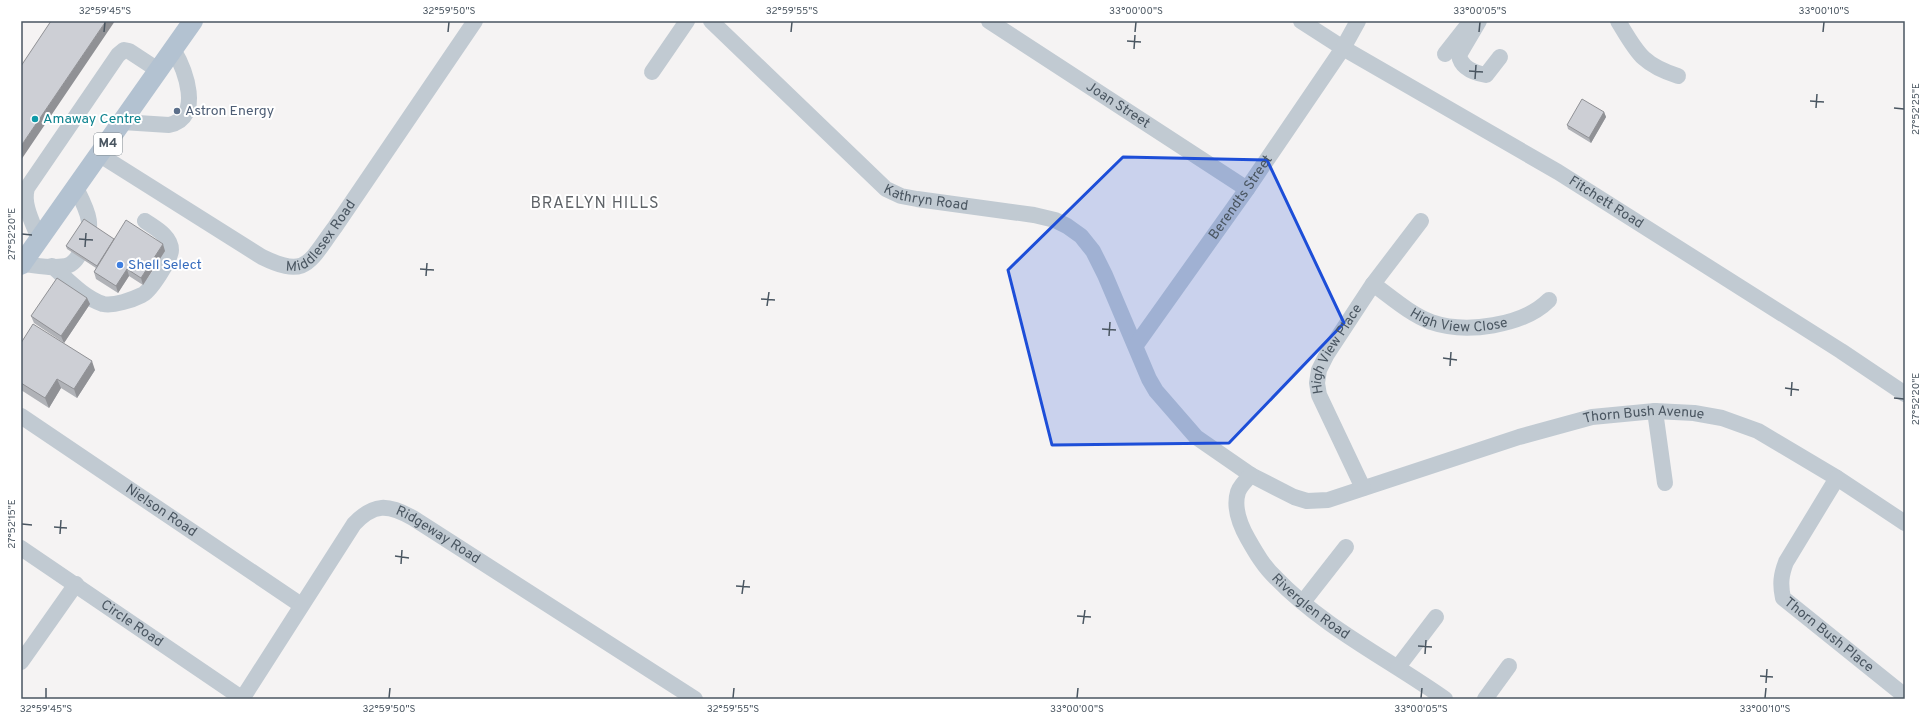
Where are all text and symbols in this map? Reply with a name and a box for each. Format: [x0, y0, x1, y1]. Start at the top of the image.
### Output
text: 32°59'45"S [79, 5, 131, 18]
text: 32°59'50"S [423, 5, 475, 18]
text: 32°59'55"S [766, 5, 818, 18]
text: 33°00'00"S [1109, 5, 1163, 18]
text: 33°00'05"S [1453, 5, 1507, 18]
text: 33°00'10"S [1798, 5, 1850, 18]
street label: Joan Street [1083, 78, 1153, 132]
text: 27°52'25"E [1910, 83, 1923, 135]
place label: Astron Energy [185, 103, 274, 120]
marker: Astron Energy [172, 106, 182, 116]
place label: Amaway Centre [43, 111, 141, 128]
marker: Amaway Centre [30, 114, 40, 124]
road number: M4 [94, 133, 122, 155]
street label: Berendts Street [1205, 152, 1276, 243]
street label: Fitchett Road [1566, 172, 1647, 232]
street label: Kathryn Road [881, 181, 969, 214]
district label: BRAELYN HILLS [530, 194, 660, 214]
street label: Middlesex Road [285, 197, 359, 276]
text: 27°52'20"E [6, 208, 19, 260]
place label: Shell Select [128, 257, 202, 274]
marker: Shell Select [115, 260, 125, 270]
street label: High View Place [1308, 301, 1366, 395]
street label: High View Close [1407, 305, 1509, 336]
text: 27°52'20"E [1910, 373, 1923, 425]
street label: Thorn Bush Avenue [1581, 403, 1706, 428]
street label: Nielson Road [122, 480, 200, 541]
text: 27°52'15"E [6, 499, 19, 549]
street label: Ridgeway Road [393, 502, 483, 567]
street label: Riverglen Road [1268, 570, 1353, 643]
street label: Thorn Bush Place [1781, 594, 1877, 676]
street label: Circle Road [97, 596, 166, 651]
text: 32°59'45"S [20, 703, 72, 716]
text: 32°59'50"S [363, 703, 415, 716]
text: 32°59'55"S [707, 703, 759, 716]
text: 33°00'00"S [1050, 703, 1104, 716]
text: 33°00'05"S [1394, 703, 1448, 716]
text: 33°00'10"S [1739, 703, 1791, 716]

